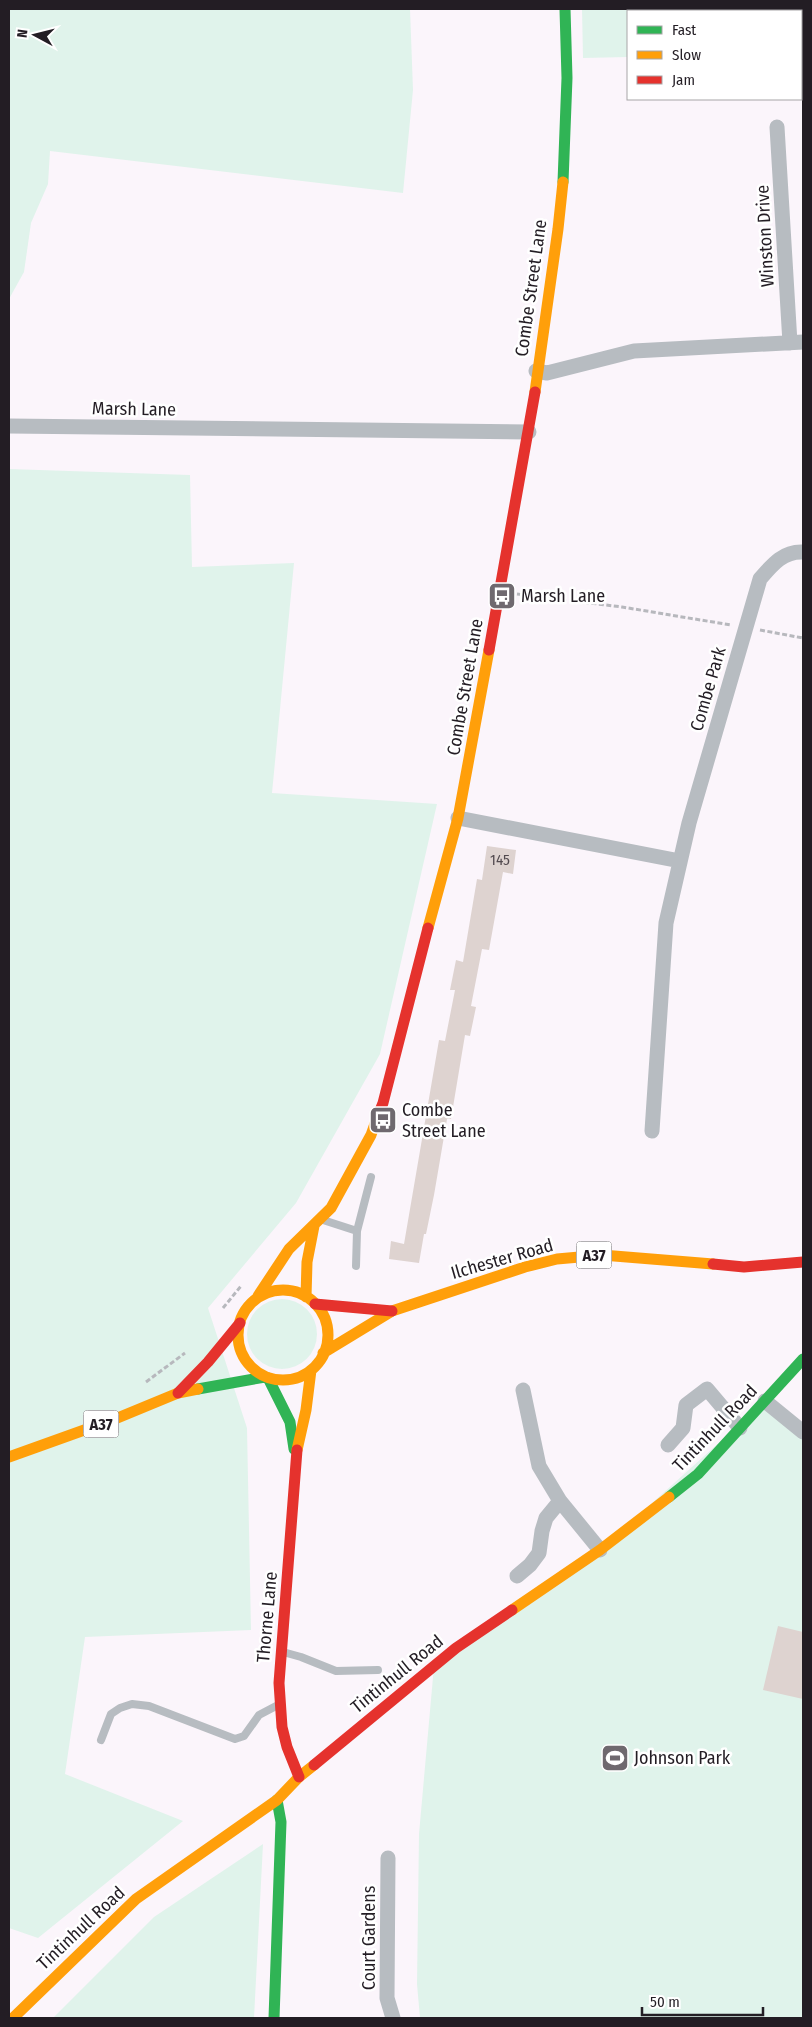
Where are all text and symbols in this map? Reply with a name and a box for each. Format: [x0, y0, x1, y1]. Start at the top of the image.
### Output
north arrow [10, 10, 60, 60]
legend [627, 10, 802, 100]
text: Fast [672, 21, 696, 39]
text: N [14, 28, 32, 39]
text: Slow [672, 46, 701, 64]
text: Jam [672, 71, 695, 89]
street label: Winston Drive [751, 184, 779, 288]
street label: Combe Street Lane [510, 218, 552, 358]
street label: Marsh Lane [92, 397, 176, 421]
bus stop icon: Marsh Lane [487, 581, 517, 611]
place label: Marsh Lane [521, 585, 605, 607]
street label: Combe Street Lane [442, 617, 488, 757]
street label: Combe Park [685, 644, 731, 734]
house number: 145 [490, 851, 510, 869]
place label: Combe Street Lane [402, 1099, 486, 1142]
bus stop icon: Combe Street Lane [368, 1105, 398, 1135]
street label: Ilchester Road [448, 1234, 556, 1284]
road number: A37 [576, 1242, 612, 1268]
street label: Tintinhull Road [668, 1380, 762, 1476]
road number: A37 [84, 1410, 118, 1438]
street label: Thorne Lane [252, 1571, 282, 1663]
street label: Tintinhull Road [346, 1630, 448, 1718]
sports icon: Johnson Park [600, 1743, 630, 1773]
place label: Johnson Park [634, 1747, 731, 1769]
street label: Tintinhull Road [32, 1882, 130, 1974]
street label: Court Gardens [358, 1885, 380, 1990]
scale bar [642, 1984, 763, 2016]
text: 50 m [650, 1993, 680, 2011]

